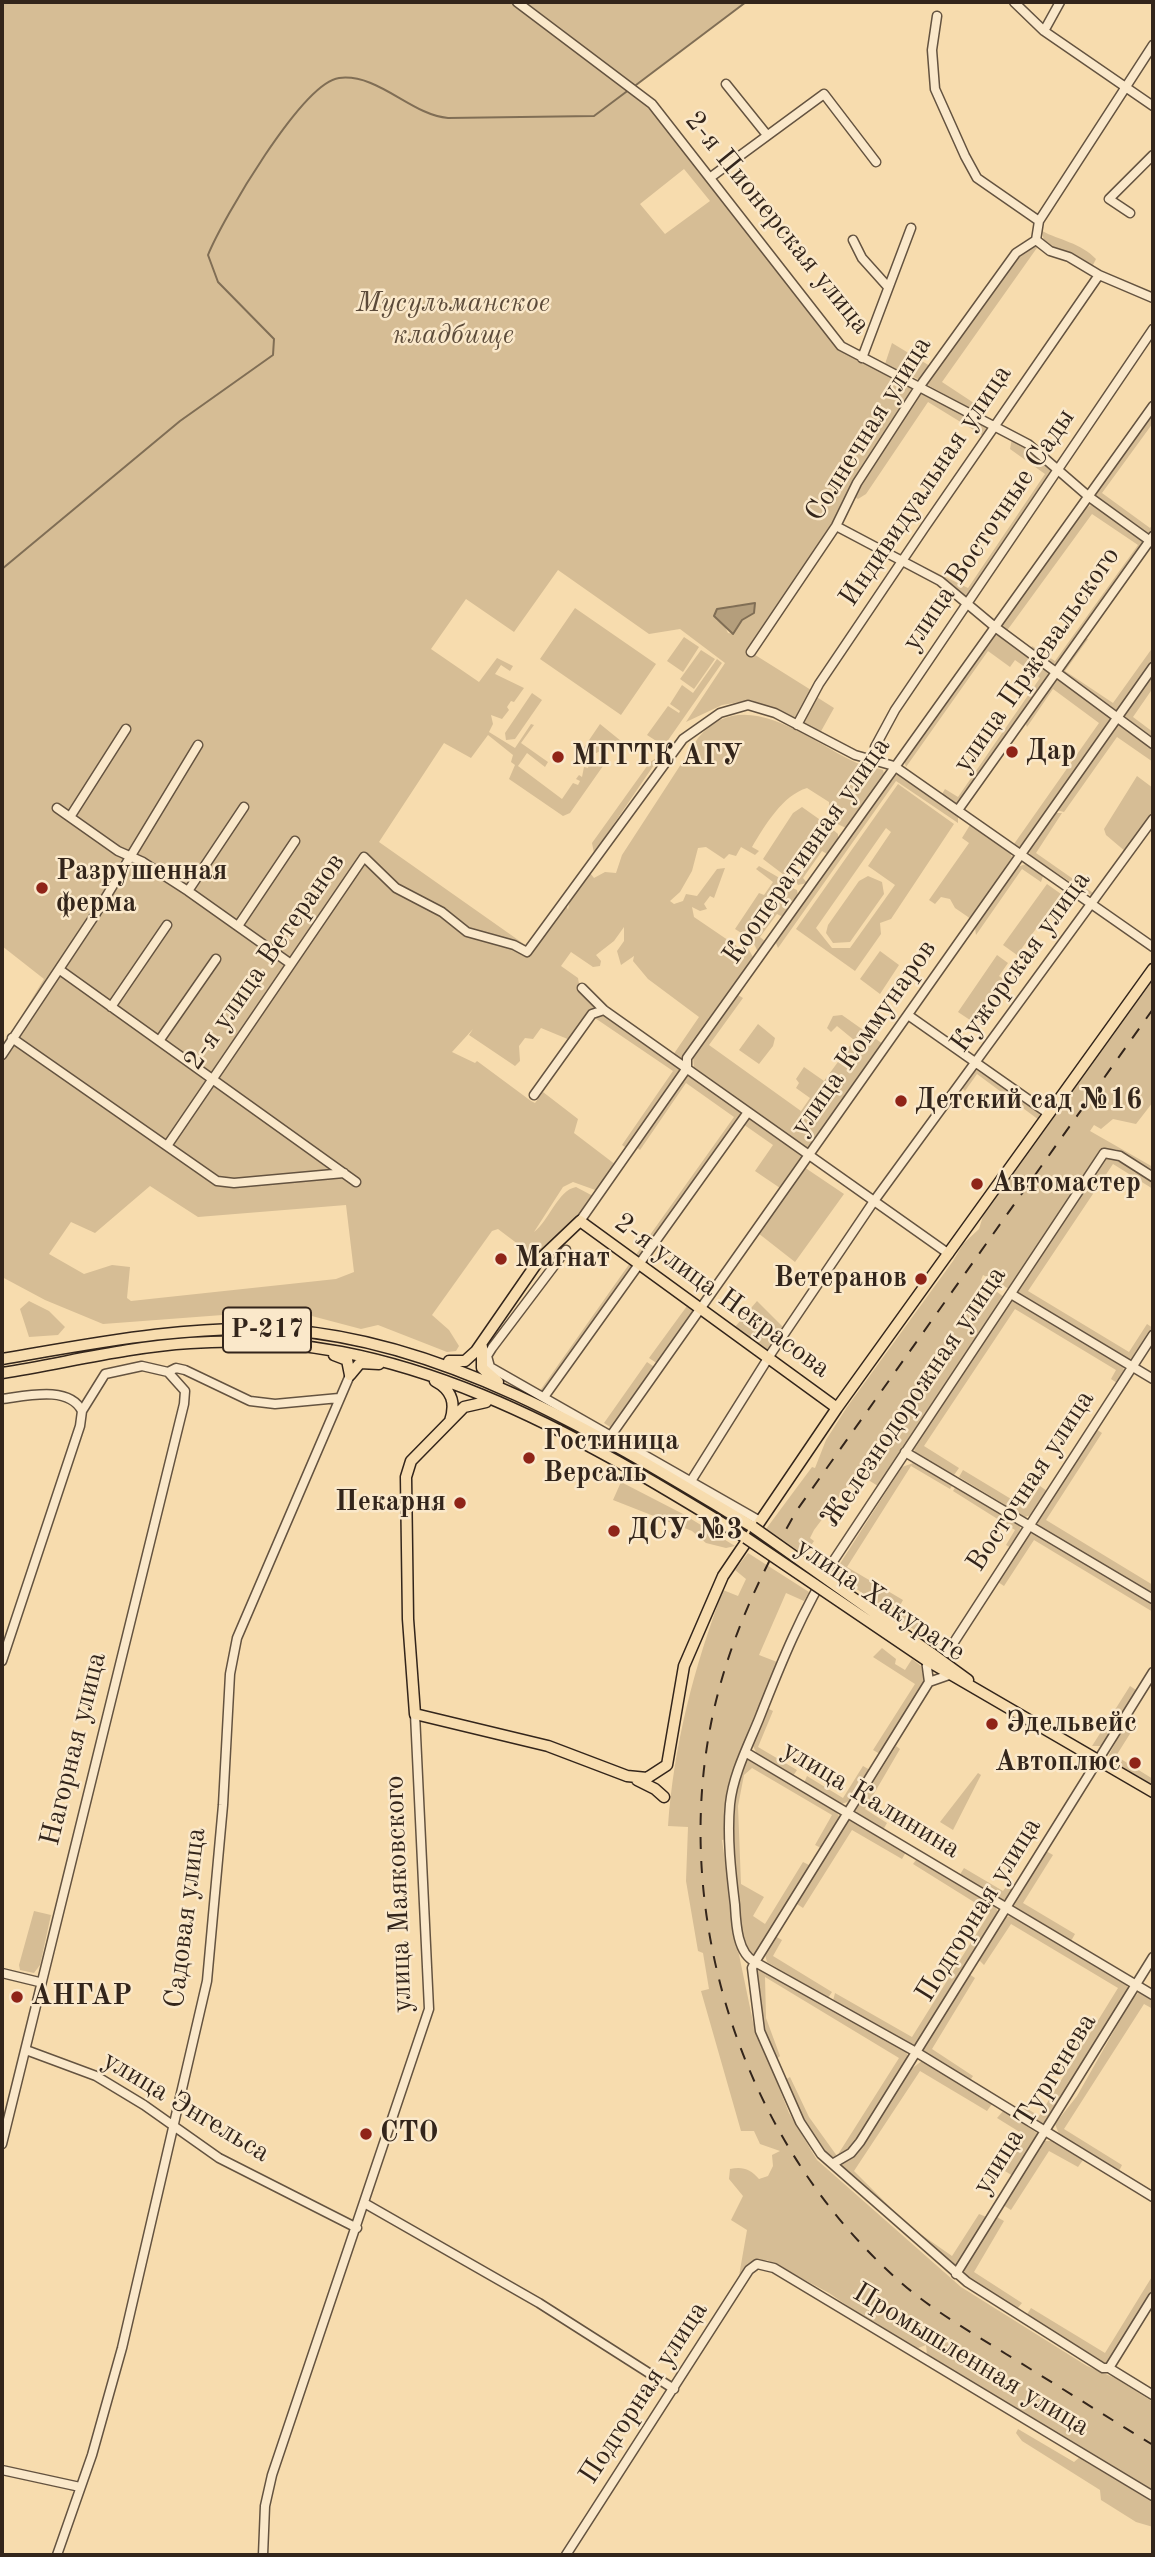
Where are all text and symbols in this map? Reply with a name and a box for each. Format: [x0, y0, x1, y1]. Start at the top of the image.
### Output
street label: 2-я Пионерская улица [677, 105, 877, 341]
park label: Мусульманское кладбище [356, 287, 550, 353]
street label: Солнечная улица [799, 330, 939, 528]
street label: Индивидуальная улица [833, 359, 1019, 613]
street label: улица Восточные Сады [895, 402, 1083, 658]
street label: улица Пржевальского [946, 540, 1128, 780]
street label: Кооперативная улица [716, 731, 898, 971]
place label: Дар [1026, 735, 1076, 769]
place label: МГГТК АГУ [572, 740, 743, 774]
marker: Дар [1004, 744, 1020, 760]
marker: МГГТК АГУ [550, 749, 566, 765]
street label: 2-я улица Ветеранов [177, 847, 353, 1077]
place label: Разрушенная ферма [56, 855, 227, 921]
street label: Кужорская улица [944, 864, 1098, 1060]
marker: Разрушенная ферма [34, 880, 50, 896]
street label: улица Коммунаров [784, 933, 944, 1143]
place label: Детский сад №16 [915, 1084, 1142, 1118]
marker: Детский сад №16 [893, 1093, 909, 1109]
place label: Автомастер [991, 1167, 1141, 1201]
marker: Автомастер [969, 1176, 985, 1192]
street label: 2-я улица Некрасова [607, 1206, 837, 1386]
place label: Магнат [515, 1242, 610, 1276]
marker: Магнат [493, 1251, 509, 1267]
street label: Железнодорожная улица [814, 1260, 1014, 1534]
place label: Ветеранов [774, 1262, 907, 1296]
marker: Ветеранов [913, 1271, 929, 1287]
road number: Р-217 [223, 1308, 311, 1352]
street label: Восточная улица [960, 1384, 1102, 1578]
place label: Гостиница Версаль [543, 1425, 679, 1491]
marker: Гостиница Версаль [521, 1450, 537, 1466]
place label: Пекарня [335, 1486, 446, 1520]
marker: Пекарня [452, 1495, 468, 1511]
place label: ДСУ №3 [628, 1514, 743, 1548]
marker: ДСУ №3 [606, 1523, 622, 1539]
street label: улица Хакурате [789, 1531, 971, 1669]
street label: Нагорная улица [34, 1649, 114, 1849]
place label: Эдельвейс [1006, 1707, 1137, 1741]
marker: Эдельвейс [984, 1716, 1000, 1732]
street label: улица Калинина [776, 1733, 966, 1867]
place label: Автоплюс [995, 1746, 1121, 1780]
marker: Автоплюс [1127, 1755, 1143, 1771]
street label: улица Маяковского [378, 1775, 420, 2013]
street label: Подгорная улица [909, 1812, 1049, 2008]
street label: Садовая улица [158, 1826, 214, 2010]
place label: АНГАР [31, 1980, 132, 2014]
marker: АНГАР [9, 1989, 25, 2005]
street label: улица Тургенева [966, 2007, 1104, 2201]
street label: улица Энгельса [96, 2044, 276, 2170]
place label: СТО [380, 2117, 438, 2151]
marker: СТО [358, 2126, 374, 2142]
street label: Промышленная улица [846, 2276, 1096, 2444]
street label: Подгорная улица [572, 2295, 716, 2491]

